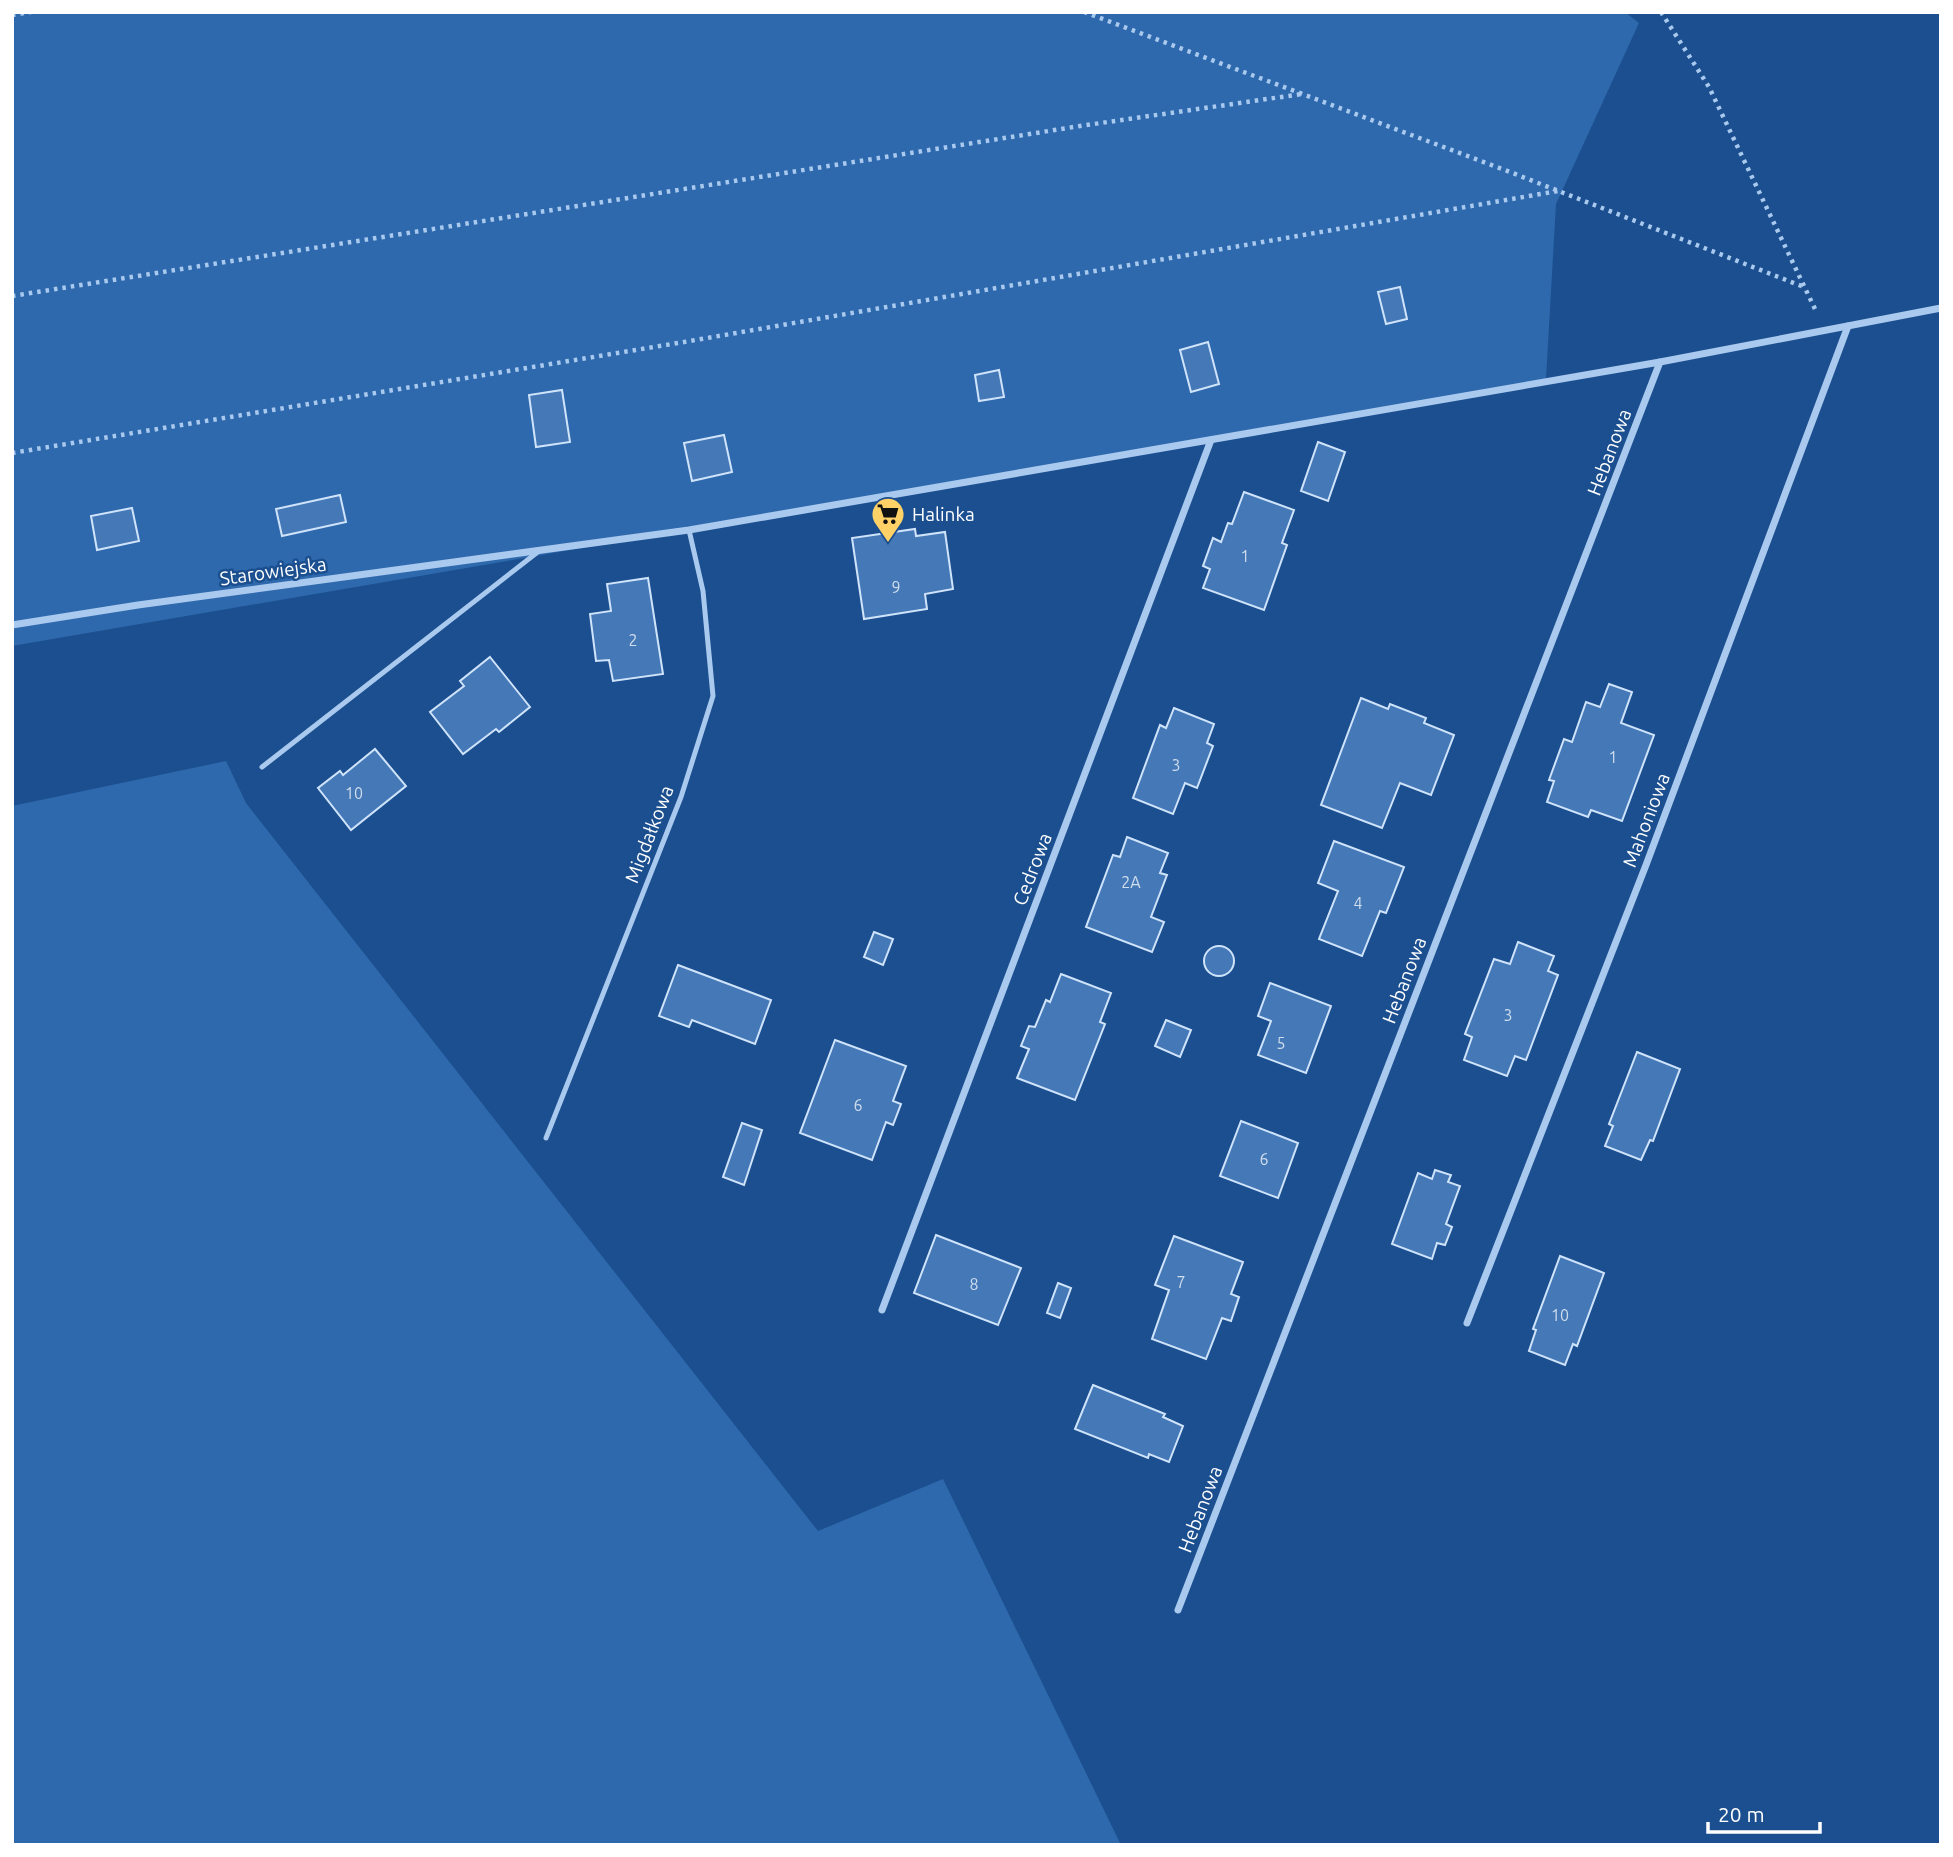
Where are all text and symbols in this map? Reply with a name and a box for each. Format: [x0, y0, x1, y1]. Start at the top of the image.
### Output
street label: Hebanowa [1582, 406, 1636, 498]
supermarket icon: Halinka [869, 495, 907, 544]
place label: Halinka [912, 503, 975, 525]
house number: 1 [1240, 547, 1250, 565]
street label: Starowiejska [218, 553, 328, 589]
house number: 9 [891, 578, 901, 596]
house number: 2 [628, 631, 638, 649]
house number: 1 [1608, 748, 1618, 766]
house number: 3 [1171, 756, 1181, 774]
street label: Mahoniowa [1618, 770, 1674, 870]
street label: Migdałkowa [620, 782, 678, 886]
house number: 10 [345, 784, 363, 802]
street label: Cedrowa [1008, 830, 1056, 908]
house number: 2A [1121, 873, 1141, 891]
house number: 4 [1353, 894, 1363, 912]
street label: Hebanowa [1377, 934, 1431, 1026]
house number: 3 [1503, 1006, 1513, 1024]
house number: 5 [1276, 1034, 1286, 1052]
house number: 6 [853, 1096, 863, 1114]
house number: 6 [1259, 1150, 1269, 1168]
house number: 7 [1176, 1273, 1186, 1291]
house number: 8 [969, 1275, 979, 1293]
house number: 10 [1551, 1306, 1569, 1324]
street label: Hebanowa [1173, 1463, 1227, 1555]
scale bar [1708, 1790, 1820, 1834]
text: 20 m [1718, 1802, 1765, 1826]

